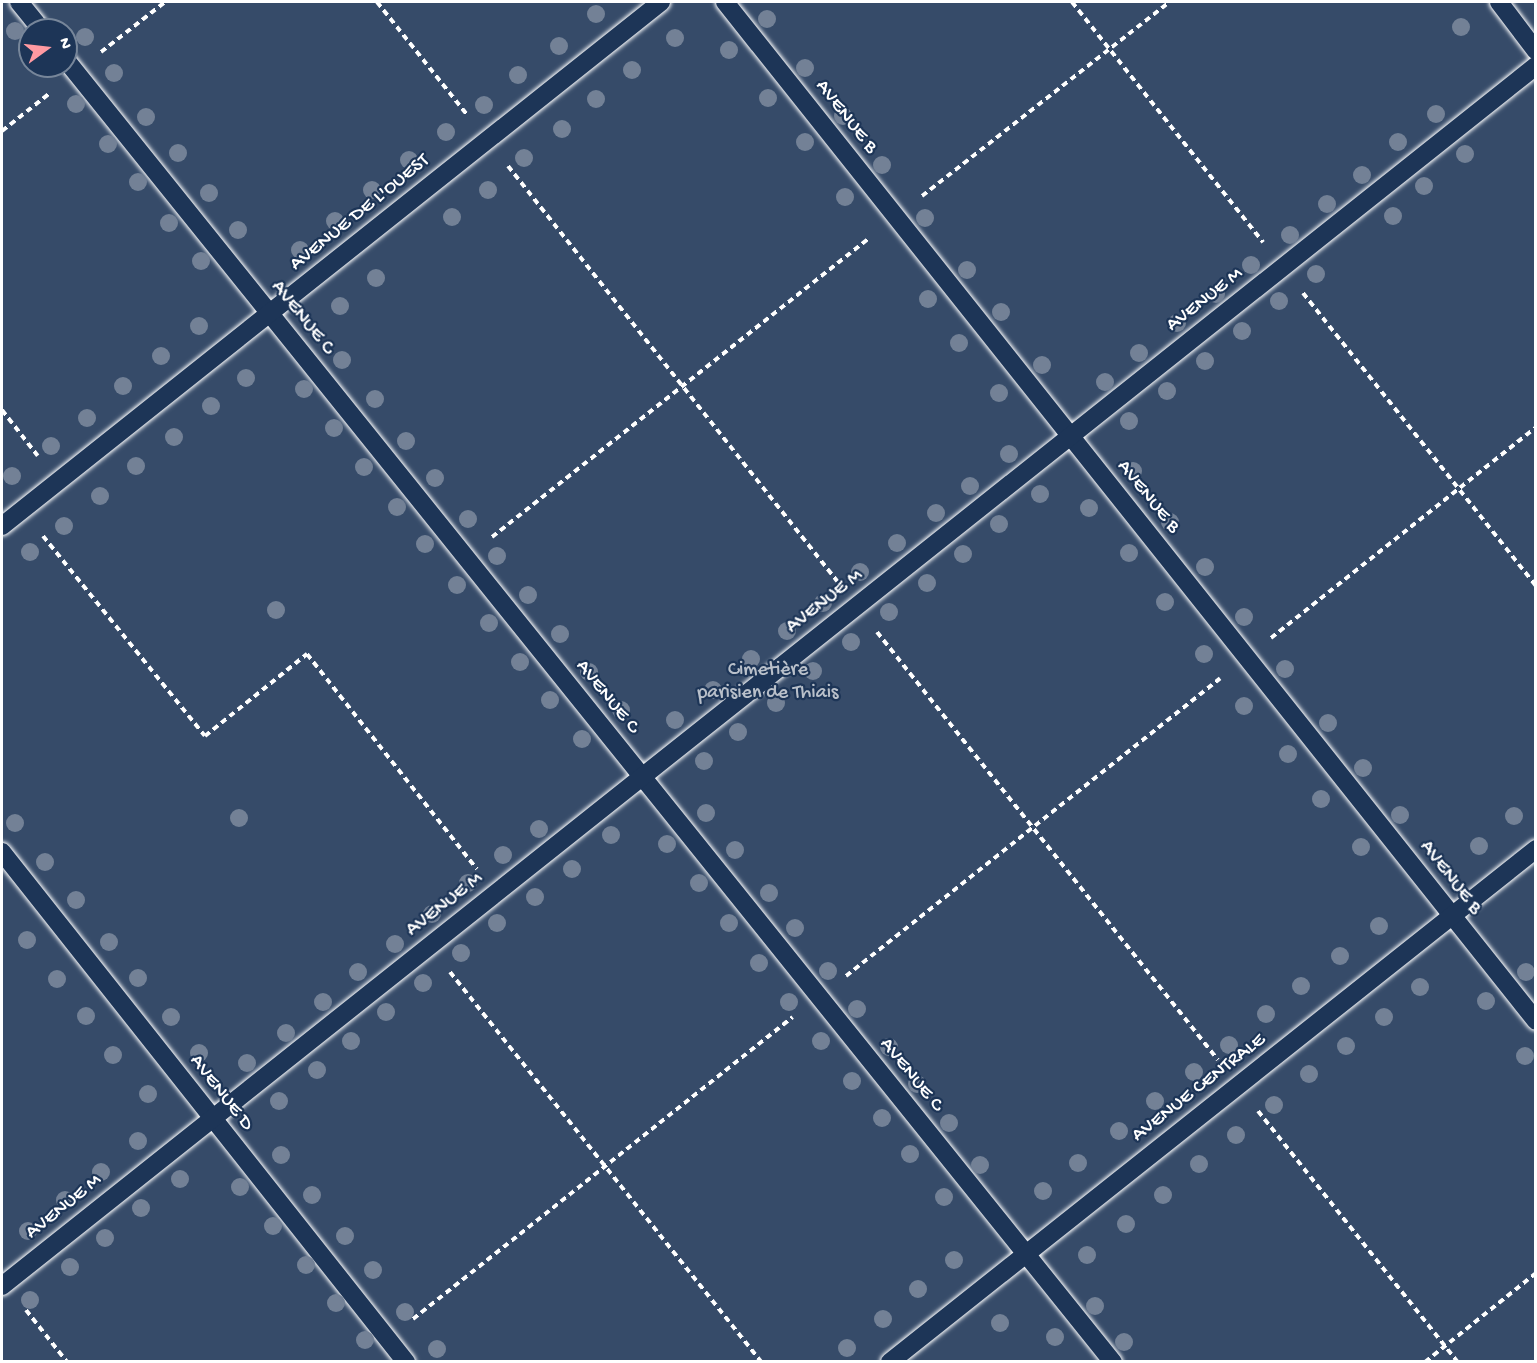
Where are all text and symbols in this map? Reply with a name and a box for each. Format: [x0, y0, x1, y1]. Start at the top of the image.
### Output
north arrow [18, 18, 78, 78]
text: N [53, 36, 74, 51]
street label: AVENUE B [810, 75, 882, 159]
street label: AVENUE DE L'OUEST [285, 149, 435, 277]
street label: AVENUE M [1162, 263, 1248, 337]
street label: AVENUE C [265, 276, 339, 360]
street label: AVENUE B [1111, 455, 1185, 539]
street label: AVENUE M [782, 565, 868, 639]
street label: AVENUE C [570, 655, 644, 739]
park label: Cimetière parisien de Thiais [698, 658, 838, 705]
street label: AVENUE B [1414, 836, 1486, 920]
street label: AVENUE M [402, 868, 488, 942]
street label: AVENUE CENTRALE [1127, 1028, 1271, 1148]
street label: AVENUE C [874, 1033, 948, 1117]
street label: AVENUE D [184, 1050, 258, 1136]
street label: AVENUE M [21, 1169, 107, 1245]

